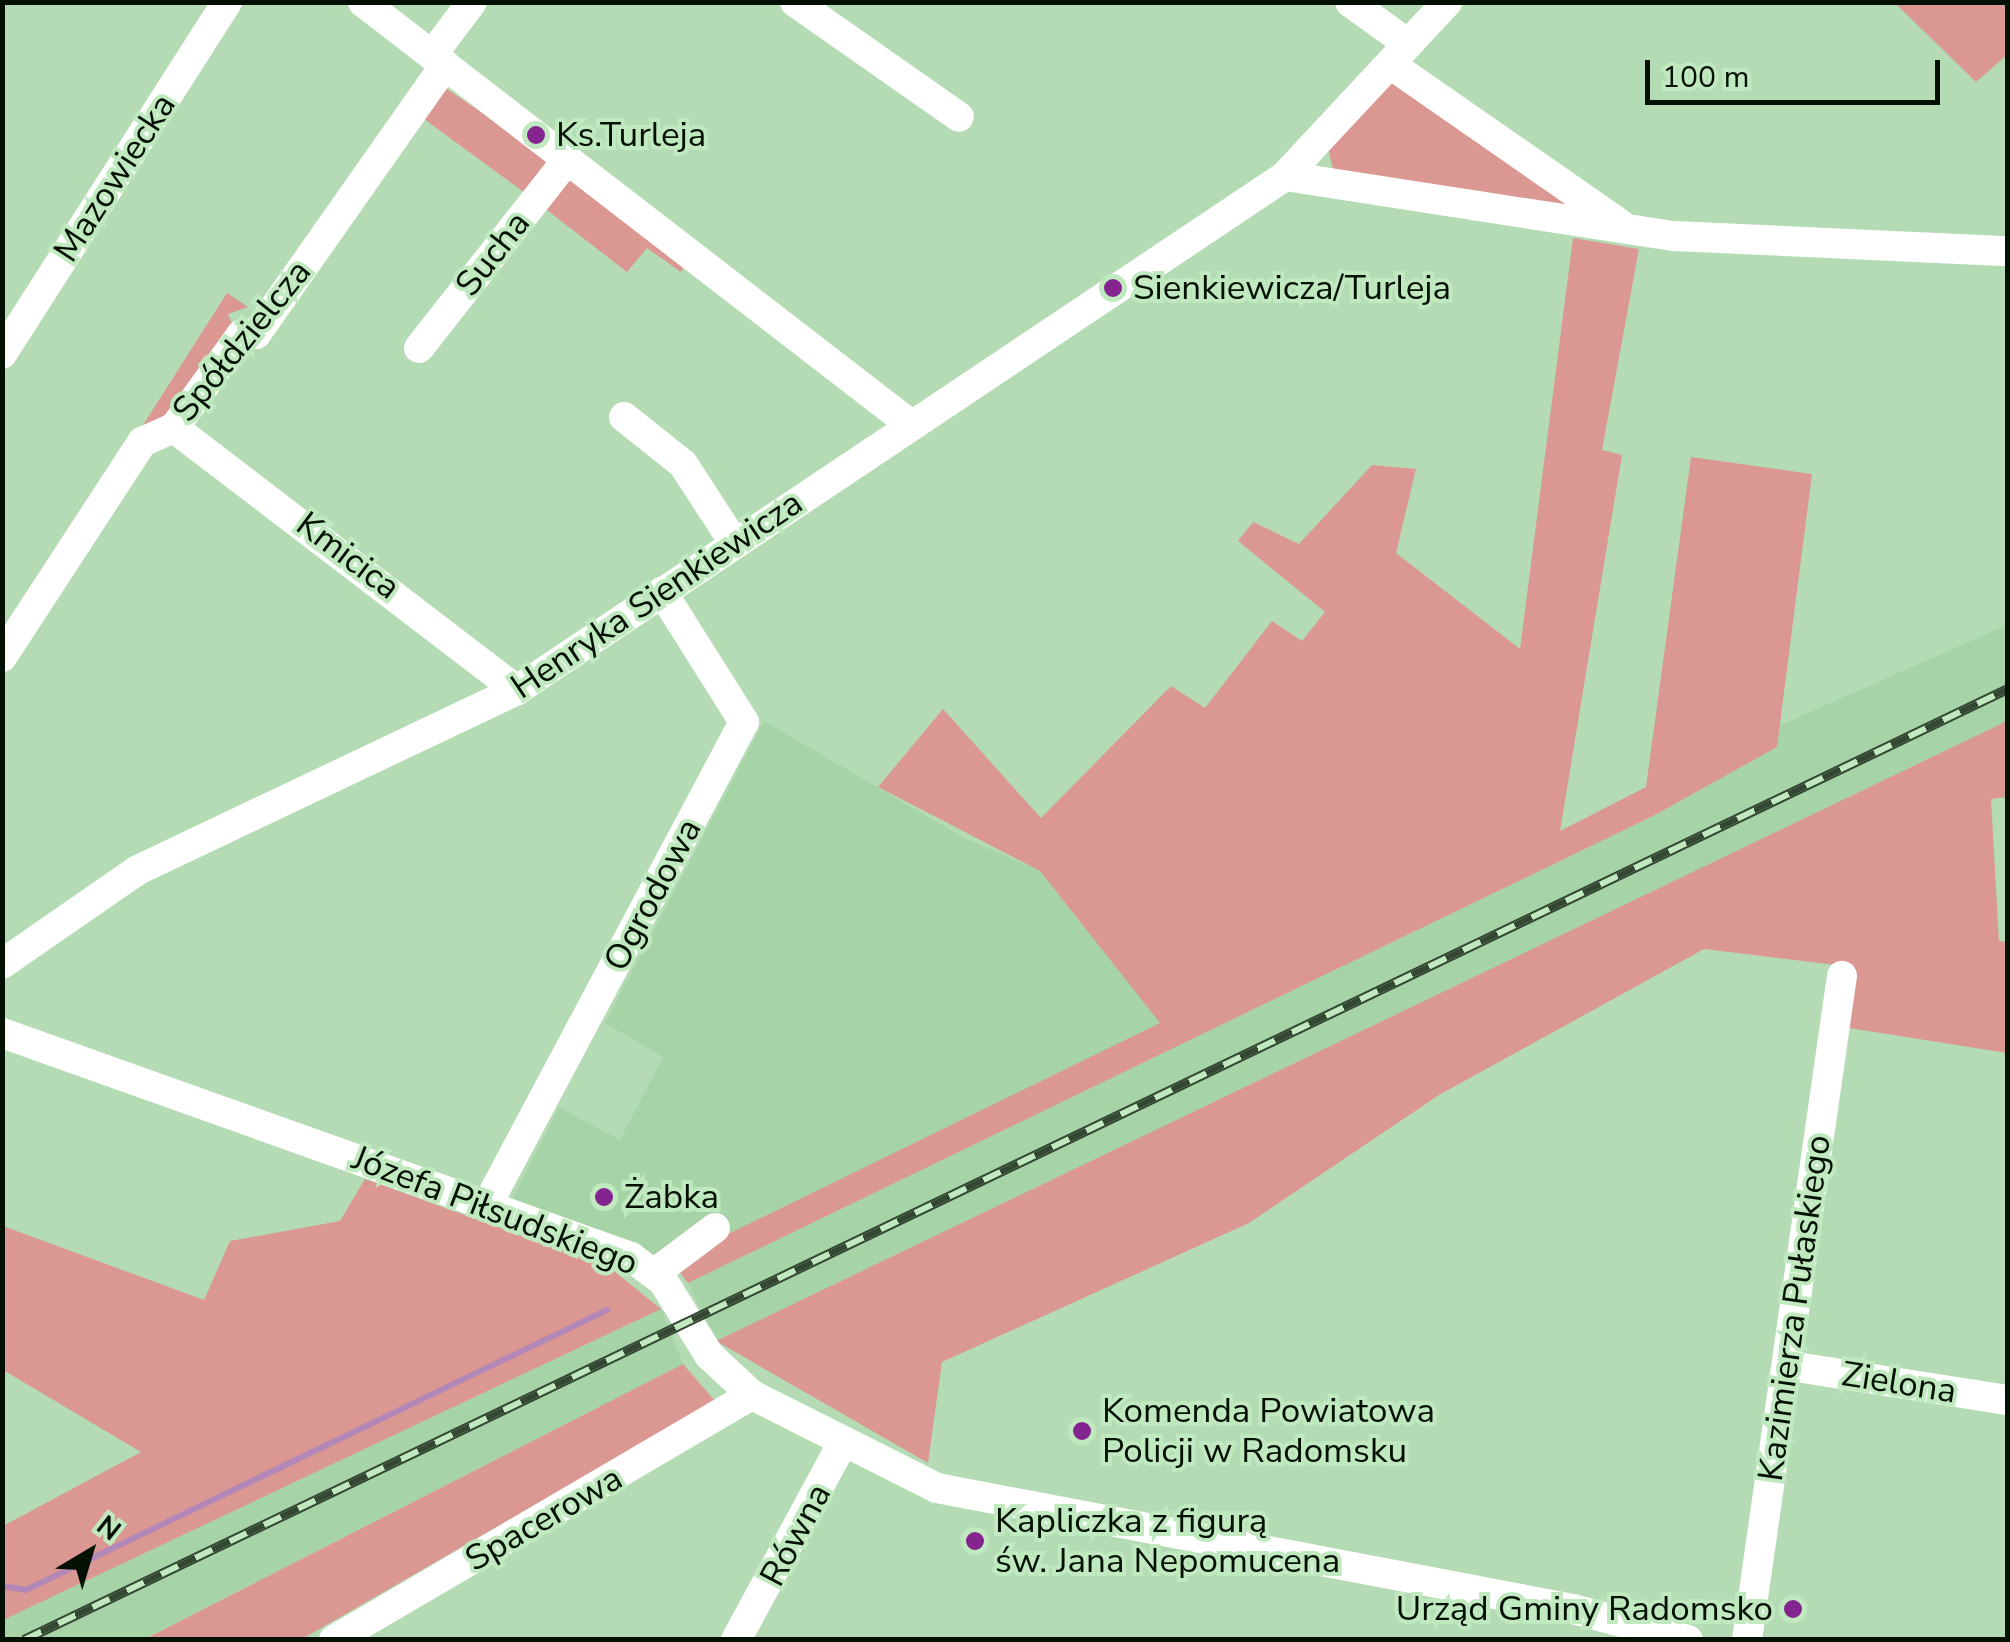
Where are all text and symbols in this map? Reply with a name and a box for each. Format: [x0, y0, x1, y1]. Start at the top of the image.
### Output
scale bar [1650, 40, 1945, 102]
text: 100 m [1662, 57, 1749, 98]
street label: Mazowiecka [45, 86, 185, 270]
place label: Ks.Turleja [556, 114, 706, 156]
marker: Ks.Turleja [525, 124, 547, 146]
street label: Sucha [447, 203, 539, 305]
street label: Spółdzielcza [164, 252, 320, 430]
place label: Sienkiewicza/Turleja [1133, 267, 1451, 309]
marker: Sienkiewicza/Turleja [1102, 277, 1124, 299]
street label: Henryka Sienkiewicza [503, 482, 811, 708]
street label: Kmicica [288, 503, 408, 609]
street label: Ogrodowa [595, 812, 711, 978]
street label: Kazimierza Pułaskiego [1750, 1132, 1840, 1484]
street label: Józefa Piłsudskiego [346, 1137, 644, 1285]
place label: Żabka [624, 1176, 719, 1218]
marker: Żabka [593, 1186, 615, 1208]
street label: Zielona [1839, 1353, 1959, 1413]
place label: Komenda Powiatowa Policji w Radomsku [1102, 1390, 1435, 1472]
marker: Komenda Powiatowa Policji w Radomsku [1071, 1420, 1093, 1442]
street label: Spacerowa [458, 1457, 630, 1581]
street label: Równa [752, 1477, 840, 1593]
place label: Kapliczka z figurą św. Jana Nepomucena [995, 1500, 1340, 1582]
north arrow [40, 1502, 140, 1602]
text: N [89, 1507, 128, 1550]
marker: Kapliczka z figurą św. Jana Nepomucena [964, 1530, 986, 1552]
place label: Urząd Gminy Radomsko [1396, 1588, 1773, 1630]
marker: Urząd Gminy Radomsko [1782, 1598, 1804, 1620]

